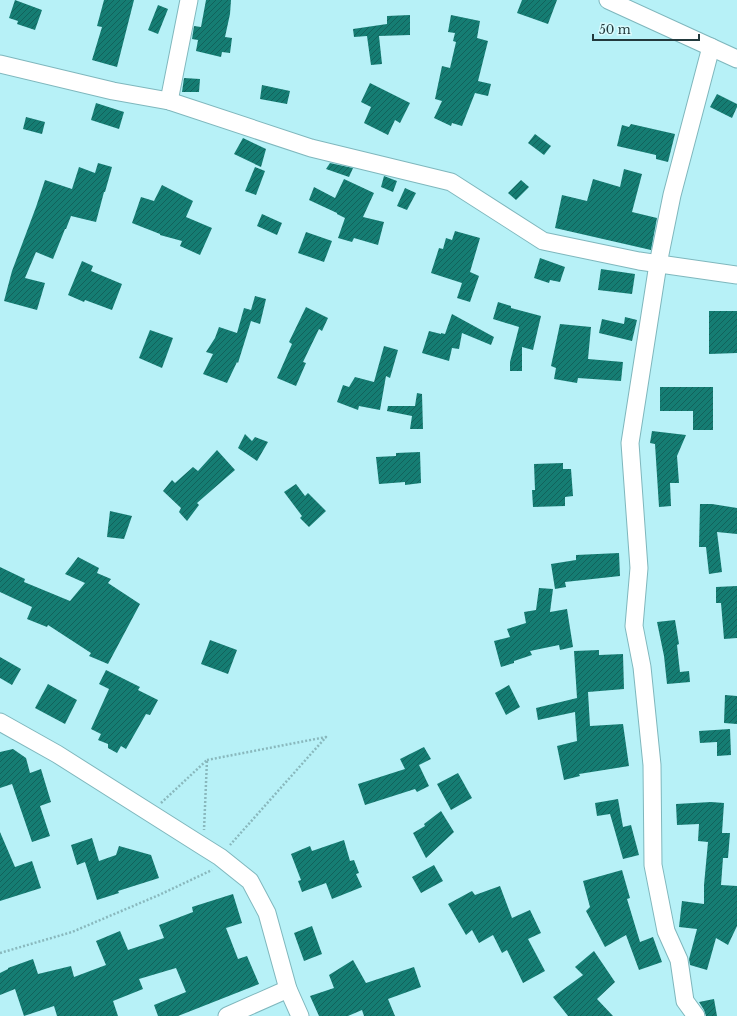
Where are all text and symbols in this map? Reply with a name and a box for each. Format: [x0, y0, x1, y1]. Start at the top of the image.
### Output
scale bar [593, 16, 699, 42]
text: 50 m [599, 22, 631, 37]

